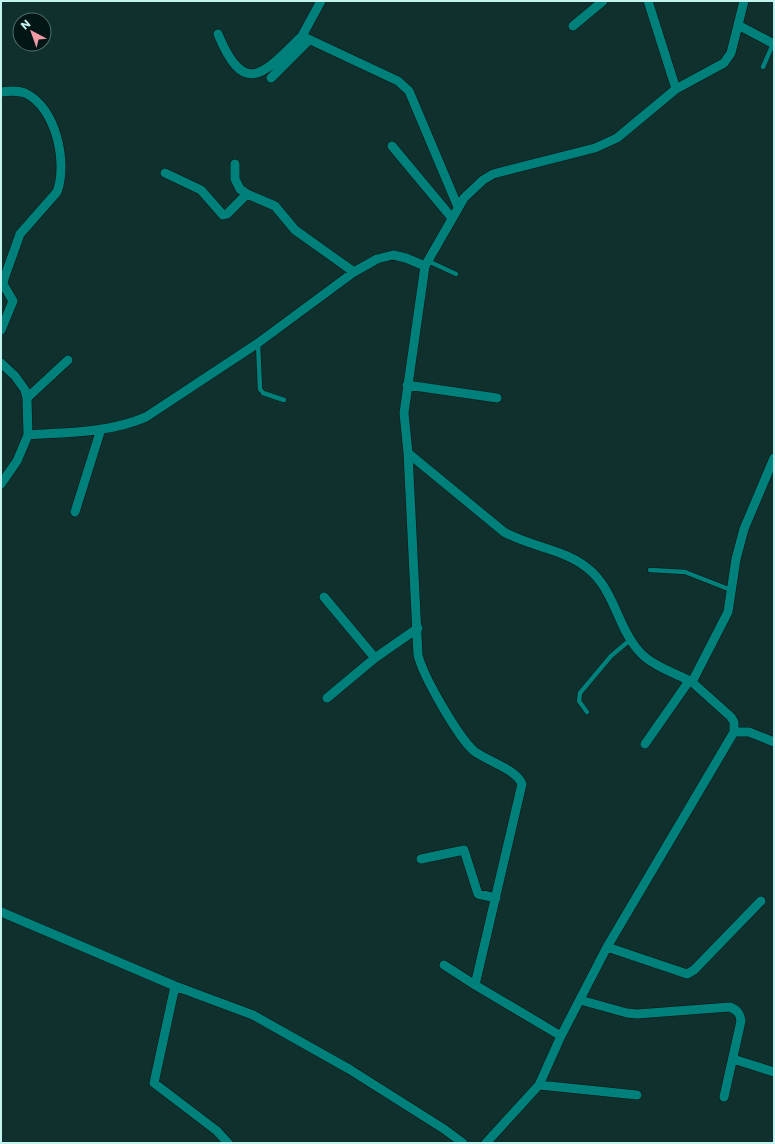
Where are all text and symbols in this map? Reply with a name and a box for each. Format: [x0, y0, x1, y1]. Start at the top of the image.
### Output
north arrow [12, 12, 52, 52]
text: N [17, 16, 34, 33]

